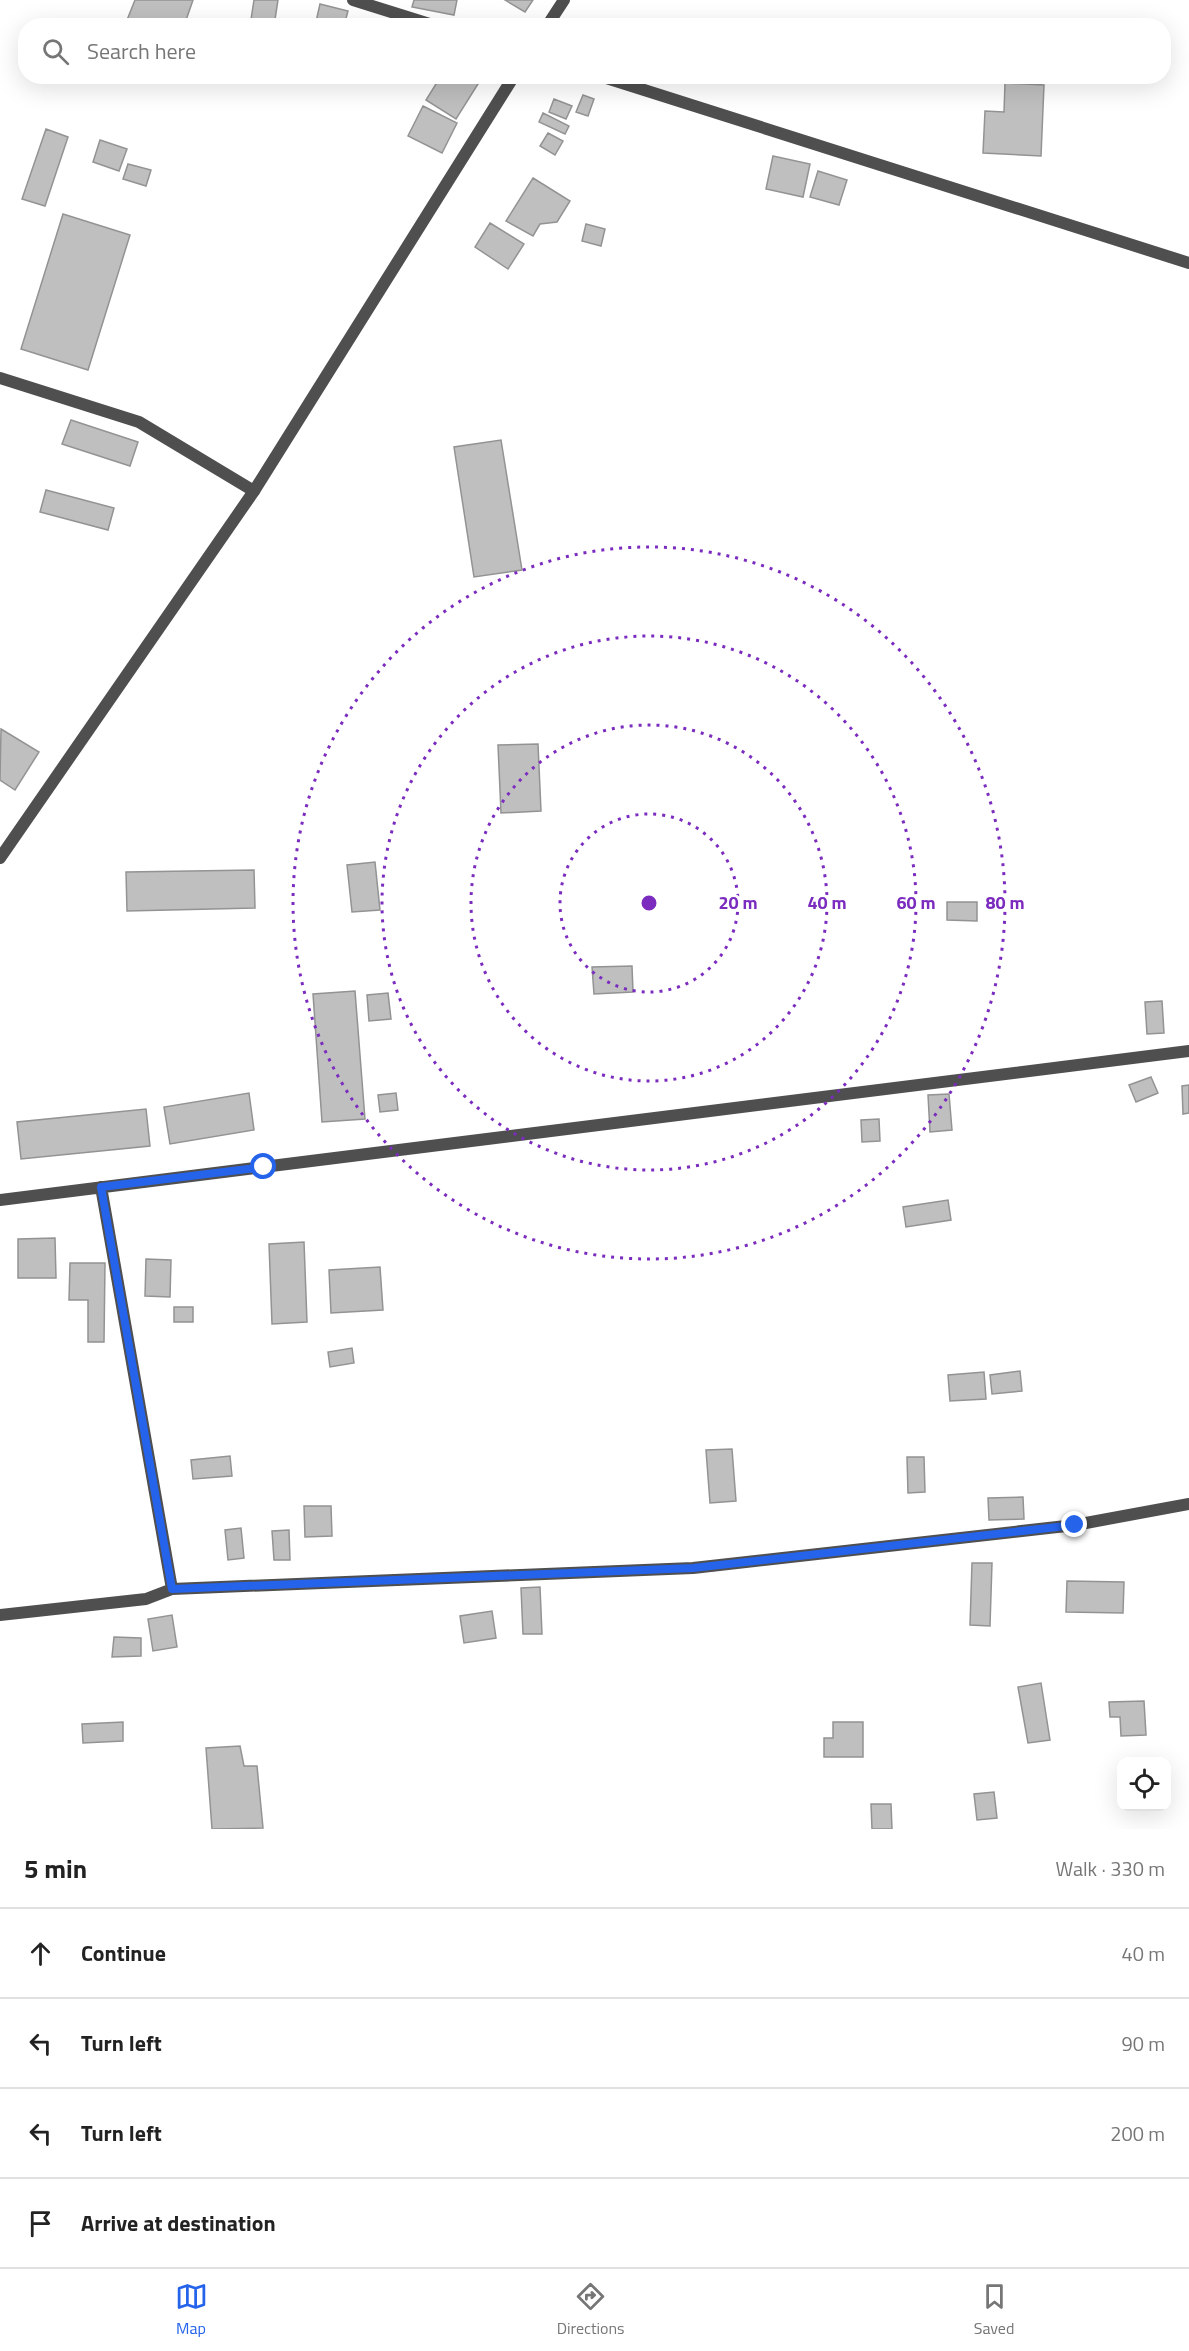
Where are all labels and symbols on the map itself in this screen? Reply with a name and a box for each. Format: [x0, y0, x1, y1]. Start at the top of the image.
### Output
text: 20 m [718, 889, 758, 916]
text: 40 m [807, 889, 847, 916]
text: 60 m [896, 889, 936, 916]
text: 80 m [985, 889, 1025, 916]
centre of rings [639, 893, 659, 913]
route start [250, 1153, 276, 1179]
route end [1061, 1511, 1087, 1537]

